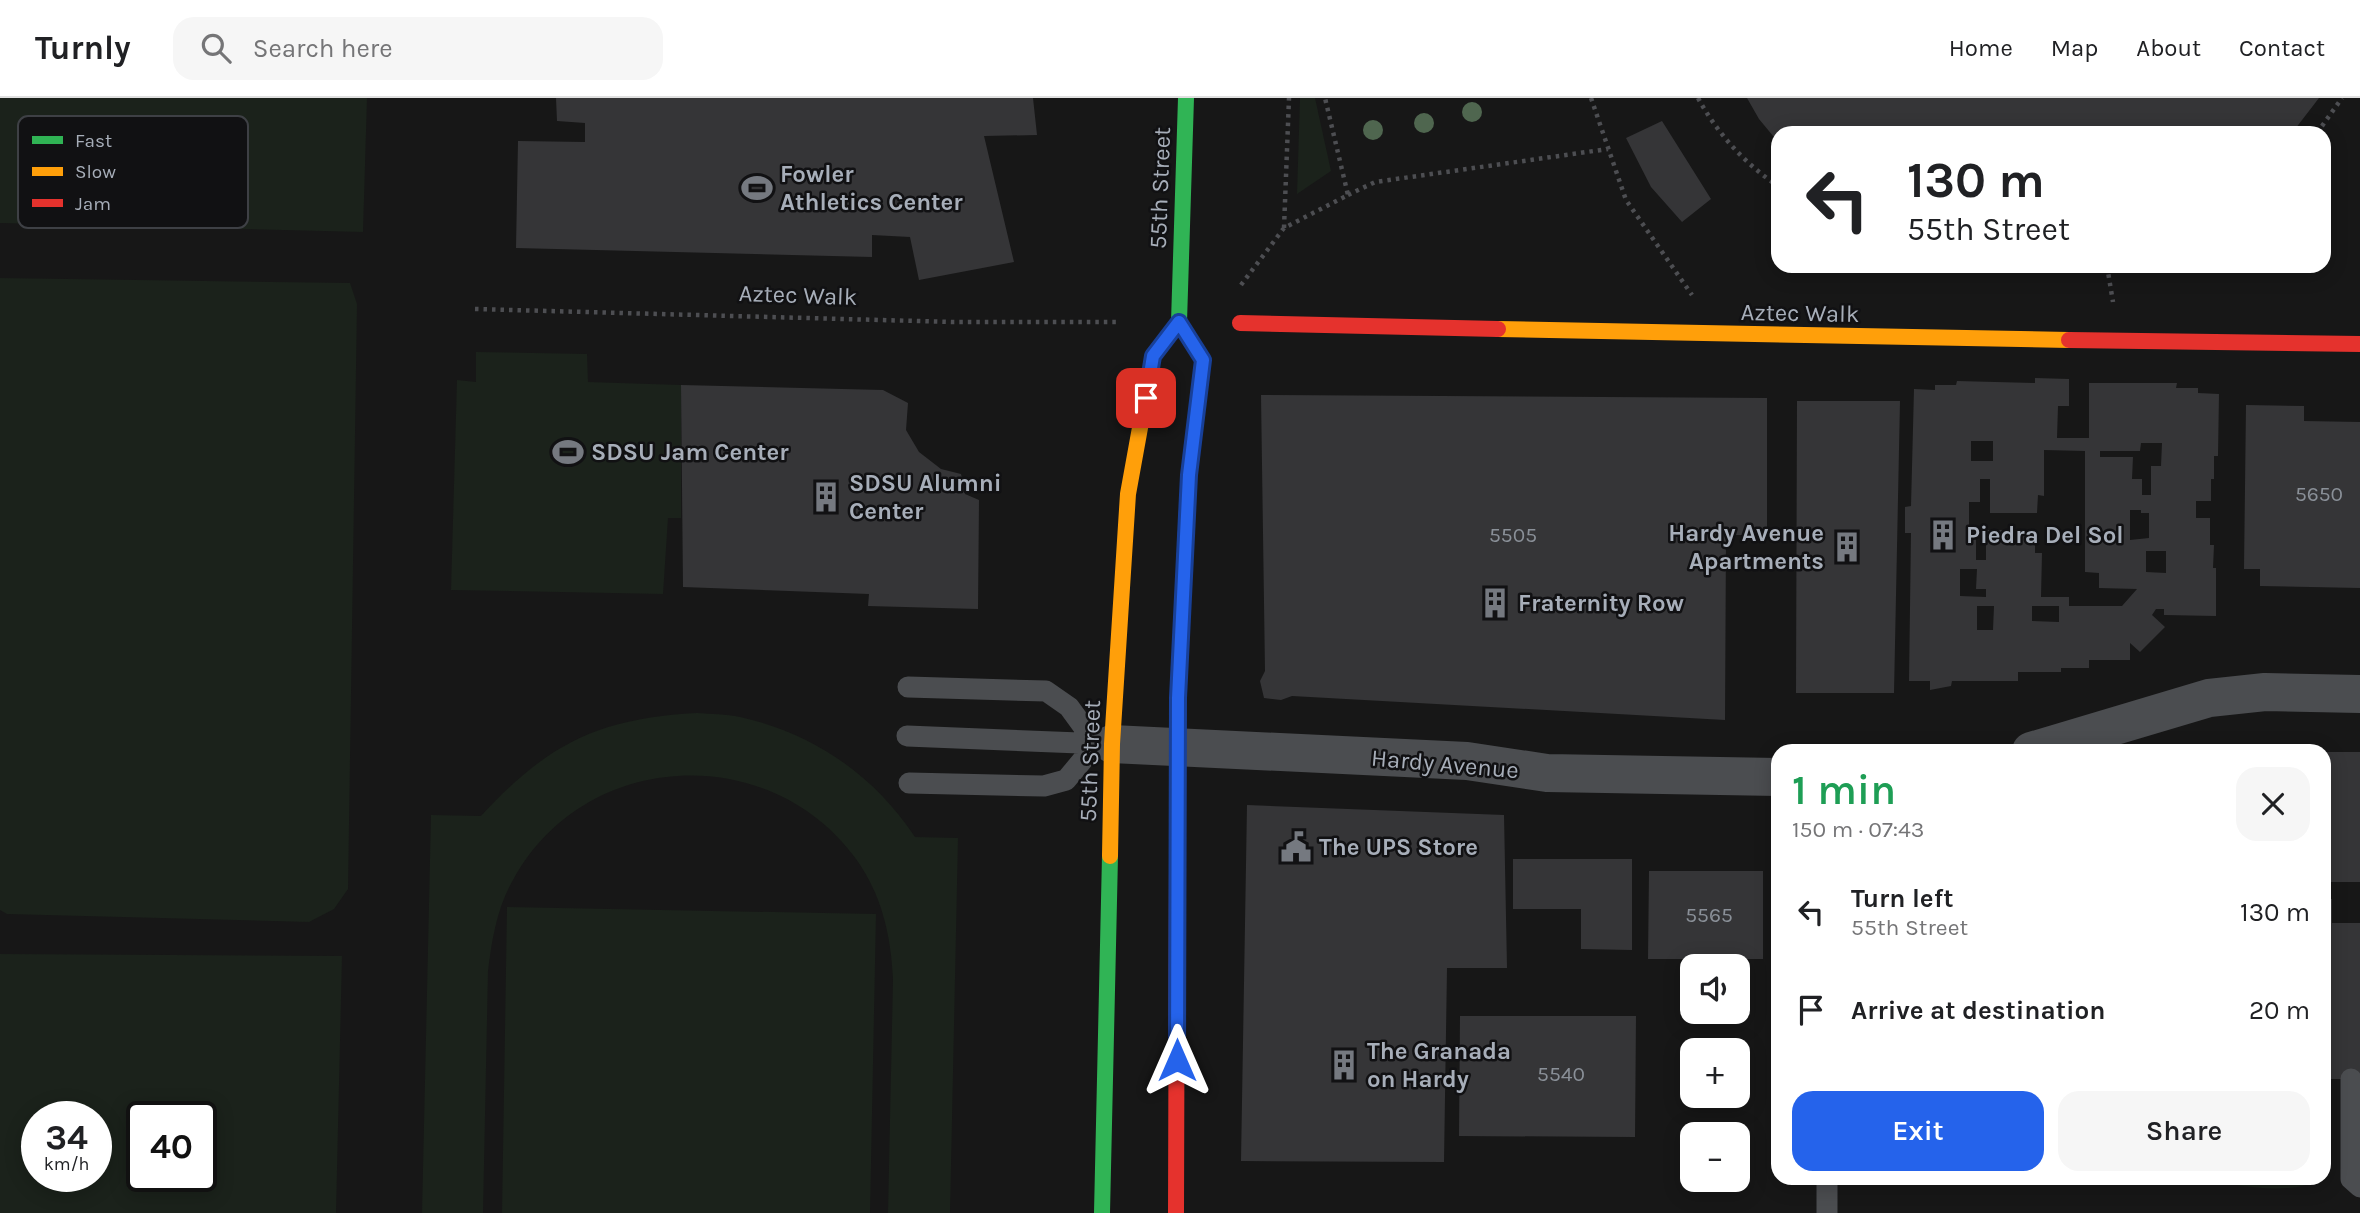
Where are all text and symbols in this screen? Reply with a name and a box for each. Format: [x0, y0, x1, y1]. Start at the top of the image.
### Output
search box [173, 17, 663, 80]
text: Turnly [35, 29, 131, 67]
icon: search [197, 29, 235, 67]
text: Search here [253, 33, 393, 64]
text: Home [1949, 34, 2013, 62]
text: Map [2051, 34, 2098, 62]
text: About [2136, 34, 2201, 62]
text: Contact [2239, 34, 2325, 62]
legend [18, 116, 248, 228]
street label: 55th Street [1144, 126, 1176, 250]
text: Fast [75, 130, 112, 152]
text: 130 m [1907, 152, 2045, 209]
icon: left [1792, 154, 1883, 245]
place label: Fowler Athletics Center [780, 160, 963, 216]
text: Slow [75, 161, 116, 183]
sports icon: Fowler Athletics Center [740, 171, 774, 205]
text: Jam [75, 193, 111, 215]
text: 55th Street [1907, 211, 2070, 248]
street label: Aztec Walk [738, 279, 858, 311]
street label: Aztec Walk [1740, 298, 1860, 328]
pin [1116, 368, 1176, 428]
icon: arrive [1127, 379, 1165, 417]
sports icon: SDSU Jam Center [551, 435, 585, 469]
place label: SDSU Jam Center [591, 438, 789, 466]
place label: SDSU Alumni Center [849, 469, 1002, 525]
building icon: SDSU Alumni Center [809, 480, 843, 514]
house number: 5650 [2295, 482, 2343, 506]
building icon: Piedra Del Sol [1926, 518, 1960, 552]
place label: Hardy Avenue Apartments [1668, 519, 1824, 575]
place label: Piedra Del Sol [1966, 521, 2124, 549]
house number: 5505 [1489, 523, 1537, 547]
building icon: Hardy Avenue Apartments [1830, 530, 1864, 564]
building icon: Fraternity Row [1478, 586, 1512, 620]
place label: Fraternity Row [1518, 589, 1684, 617]
street label: 55th Street [1074, 699, 1106, 823]
street label: Hardy Avenue [1370, 744, 1520, 784]
text: 1 min [1792, 765, 1896, 815]
button: close [2236, 767, 2310, 841]
text: 150 m · 07:43 [1792, 816, 1924, 843]
public building icon: The UPS Store [1279, 830, 1313, 864]
place label: The UPS Store [1319, 833, 1478, 861]
text: Turn left [1851, 883, 1953, 914]
icon: left [1792, 893, 1830, 931]
text: 130 m [2240, 897, 2310, 928]
house number: 5565 [1685, 903, 1733, 927]
text: 55th Street [1851, 914, 1968, 941]
map controls [1680, 954, 1750, 1192]
button: sound [1680, 954, 1750, 1024]
icon: arrive [1792, 991, 1830, 1029]
text: Arrive at destination [1851, 995, 2105, 1026]
text: 20 m [2249, 995, 2310, 1026]
position arrow [1140, 1023, 1214, 1097]
place label: The Granada on Hardy [1367, 1037, 1511, 1093]
button: + [1680, 1038, 1750, 1108]
building icon: The Granada on Hardy [1327, 1048, 1361, 1082]
house number: 5540 [1537, 1062, 1585, 1086]
button: Exit [1792, 1091, 2044, 1171]
button: Share [2058, 1091, 2310, 1171]
speed limit sign: 40 [126, 1101, 217, 1192]
text: 34 [45, 1117, 88, 1158]
button: − [1680, 1122, 1750, 1192]
text: km/h [44, 1153, 89, 1175]

